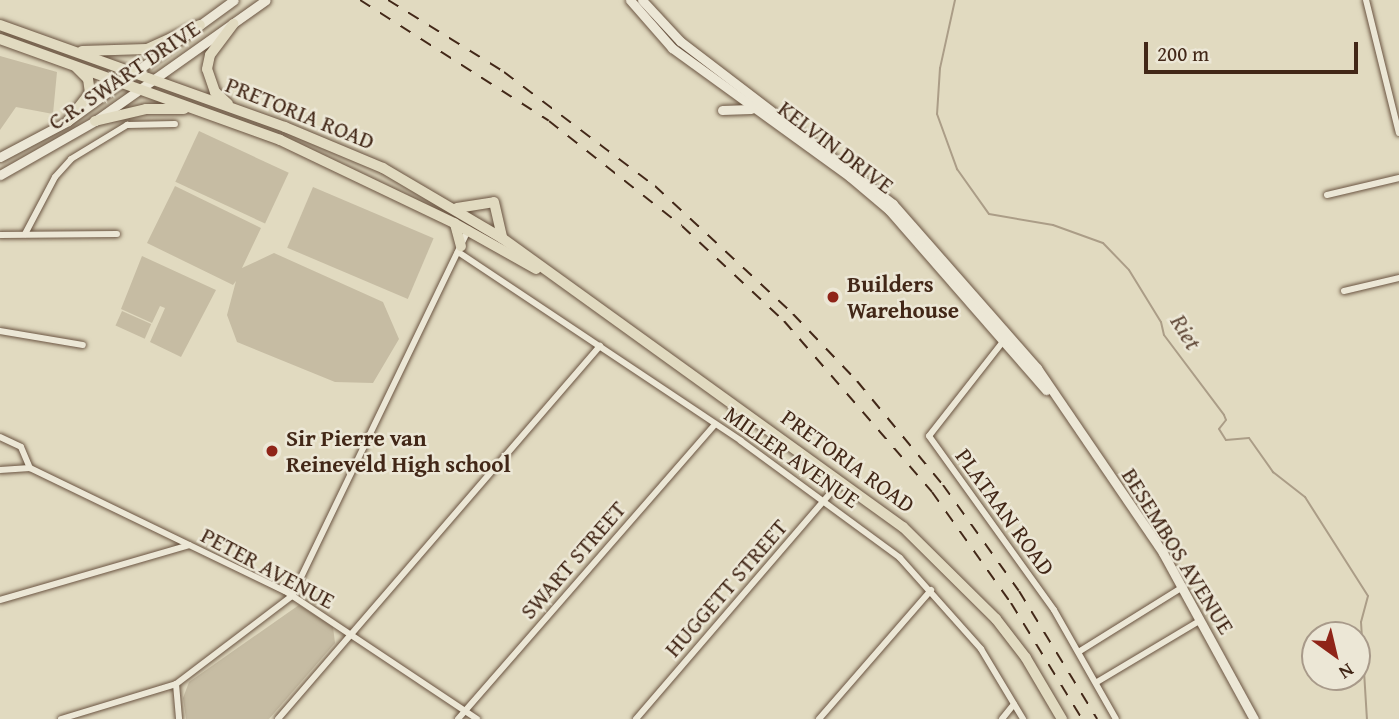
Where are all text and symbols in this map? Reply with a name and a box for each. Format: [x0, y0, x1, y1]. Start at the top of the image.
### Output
street label: C.R. SWART DRIVE [43, 14, 205, 136]
scale bar [1147, 28, 1360, 72]
text: 200 m [1157, 38, 1209, 69]
street label: PRETORIA ROAD [222, 71, 378, 155]
street label: KELVIN DRIVE [773, 95, 899, 199]
place label: Builders Warehouse [847, 270, 959, 324]
marker: Builders Warehouse [825, 289, 841, 305]
water label: Riet [1164, 309, 1208, 355]
street label: MILLER AVENUE [719, 400, 865, 514]
street label: PRETORIA ROAD [776, 403, 920, 519]
place label: Sir Pierre van Reineveld High school [286, 424, 511, 478]
marker: Sir Pierre van Reineveld High school [264, 443, 280, 459]
street label: PLATAAN ROAD [950, 443, 1060, 581]
street label: BESEMBOS AVENUE [1116, 463, 1240, 639]
street label: SWART STREET [514, 495, 632, 625]
street label: HUGGETT STREET [659, 513, 793, 663]
street label: PETER AVENUE [196, 521, 340, 615]
north arrow [1301, 621, 1371, 691]
text: N [1334, 657, 1360, 687]

